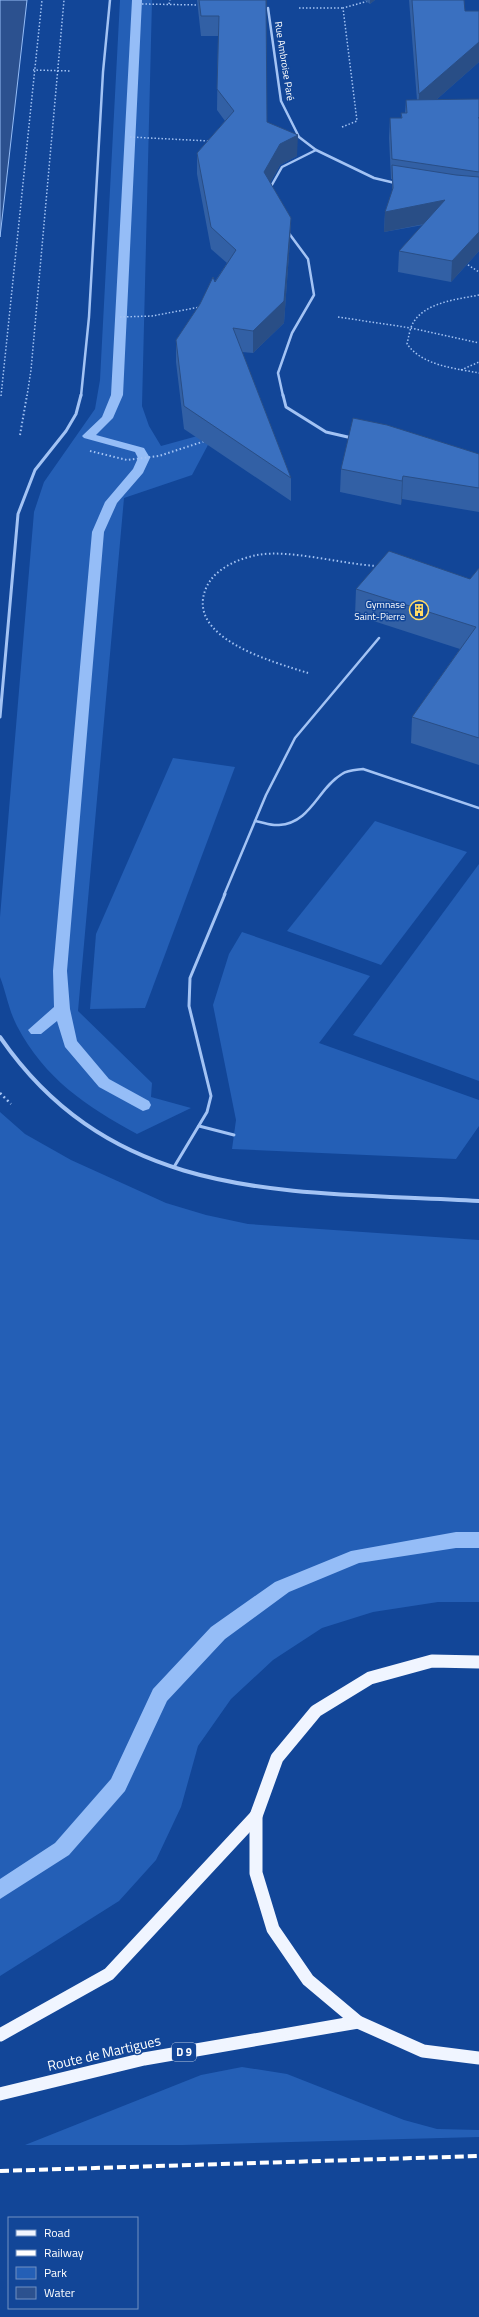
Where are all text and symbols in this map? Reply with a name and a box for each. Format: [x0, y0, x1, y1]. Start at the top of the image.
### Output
street label: Rue Ambroise Paré [271, 20, 298, 102]
place label: Gymnase Saint-Pierre [354, 597, 405, 624]
building icon: Gymnase Saint-Pierre [408, 599, 430, 621]
street label: Route de Martigues [45, 2029, 163, 2076]
road number: D 9 [172, 2043, 196, 2061]
legend [8, 2217, 138, 2309]
text: Road [44, 2223, 70, 2242]
text: Railway [44, 2243, 84, 2262]
text: Park [44, 2263, 67, 2282]
text: Water [44, 2283, 75, 2302]

